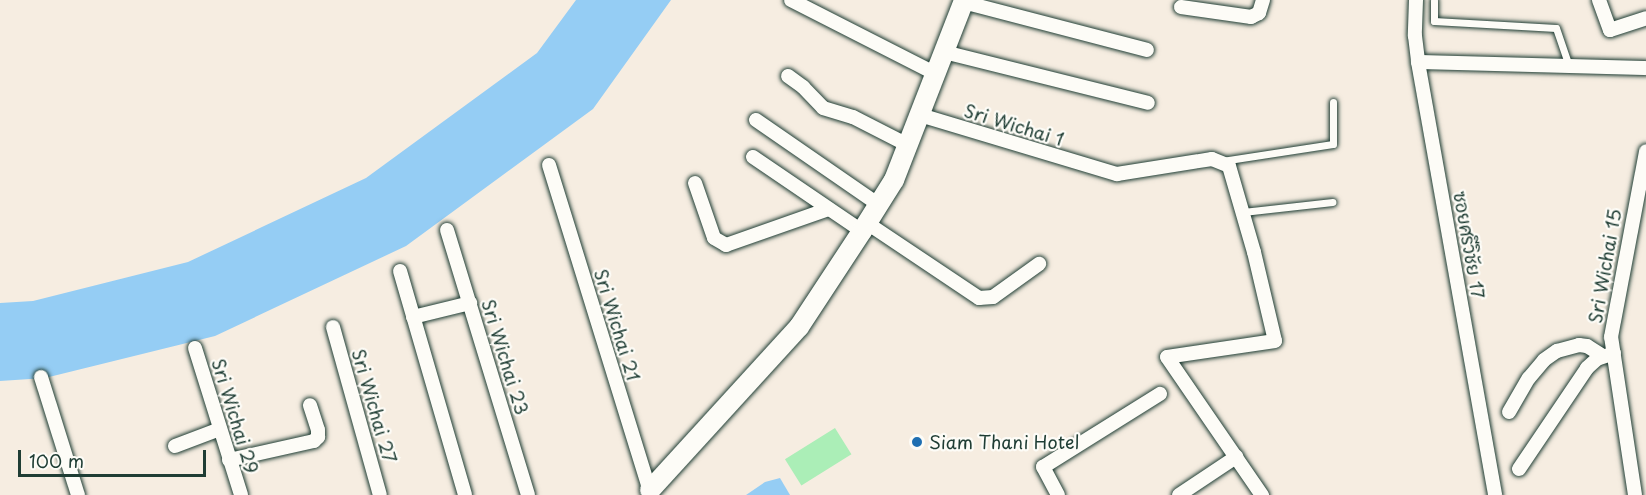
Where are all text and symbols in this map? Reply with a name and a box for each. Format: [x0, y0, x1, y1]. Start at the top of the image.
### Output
street label: Sri Wichai 1 [962, 100, 1066, 150]
street label: ซอยศรีวิชัย 17 [1449, 190, 1489, 300]
street label: Sri Wichai 15 [1584, 208, 1626, 324]
street label: Sri Wichai 21 [590, 267, 644, 383]
street label: Sri Wichai 23 [477, 297, 533, 417]
street label: Sri Wichai 27 [347, 347, 401, 465]
street label: Sri Wichai 29 [207, 357, 263, 475]
place label: Siam Thani Hotel [929, 431, 1081, 453]
marker: Siam Thani Hotel [910, 435, 924, 449]
scale bar [21, 438, 208, 476]
text: 100 m [29, 447, 84, 474]

